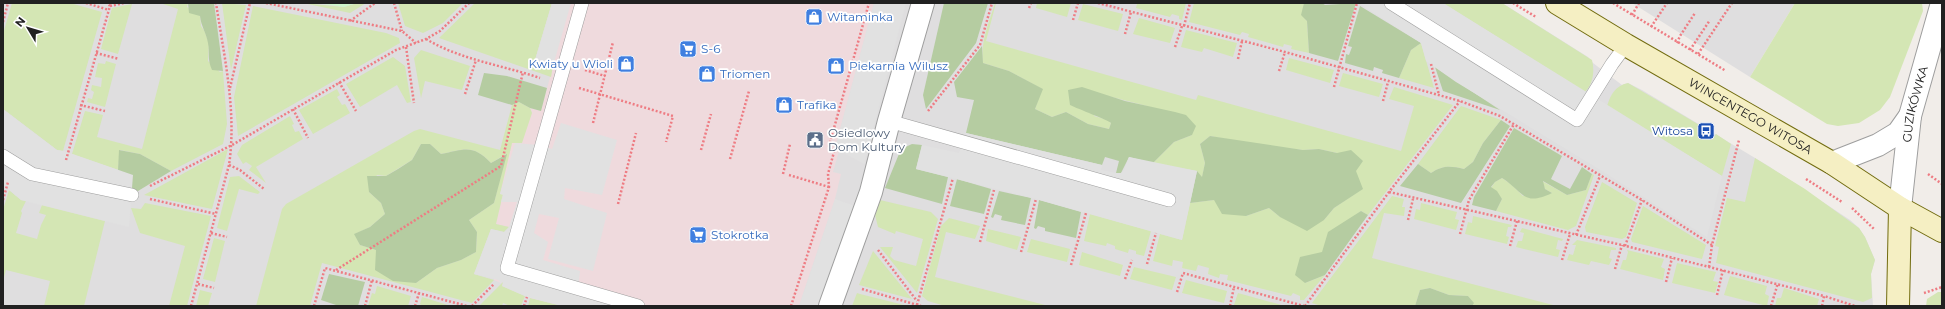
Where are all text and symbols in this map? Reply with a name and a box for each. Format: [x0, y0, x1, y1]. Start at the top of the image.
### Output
shop icon: Witaminka [804, 7, 824, 27]
north arrow [8, 8, 48, 48]
place label: Witaminka [827, 9, 893, 24]
text: N [12, 14, 28, 30]
supermarket icon: S-6 [678, 39, 698, 59]
place label: S-6 [701, 41, 721, 56]
shop icon: Kwiaty u Wioli [616, 54, 636, 74]
place label: Kwiaty u Wioli [528, 56, 613, 71]
shop icon: Piekarnia Wilusz [826, 56, 846, 76]
place label: Piekarnia Wilusz [849, 58, 948, 73]
shop icon: Triomen [697, 64, 717, 84]
street label: GUZIKÓWKA [1899, 64, 1931, 143]
place label: Triomen [720, 66, 770, 81]
street label: WINCENTEGO WITOSA [1686, 74, 1815, 157]
shop icon: Trafika [774, 95, 794, 115]
place label: Trafika [797, 97, 837, 112]
bus stop icon: Witosa [1696, 121, 1716, 141]
place label: Witosa [1652, 123, 1693, 138]
place label: Osiedlowy Dom Kultury [828, 125, 905, 154]
public building icon: Osiedlowy Dom Kultury [805, 130, 825, 150]
supermarket icon: Stokrotka [688, 225, 708, 245]
place label: Stokrotka [711, 227, 769, 242]

